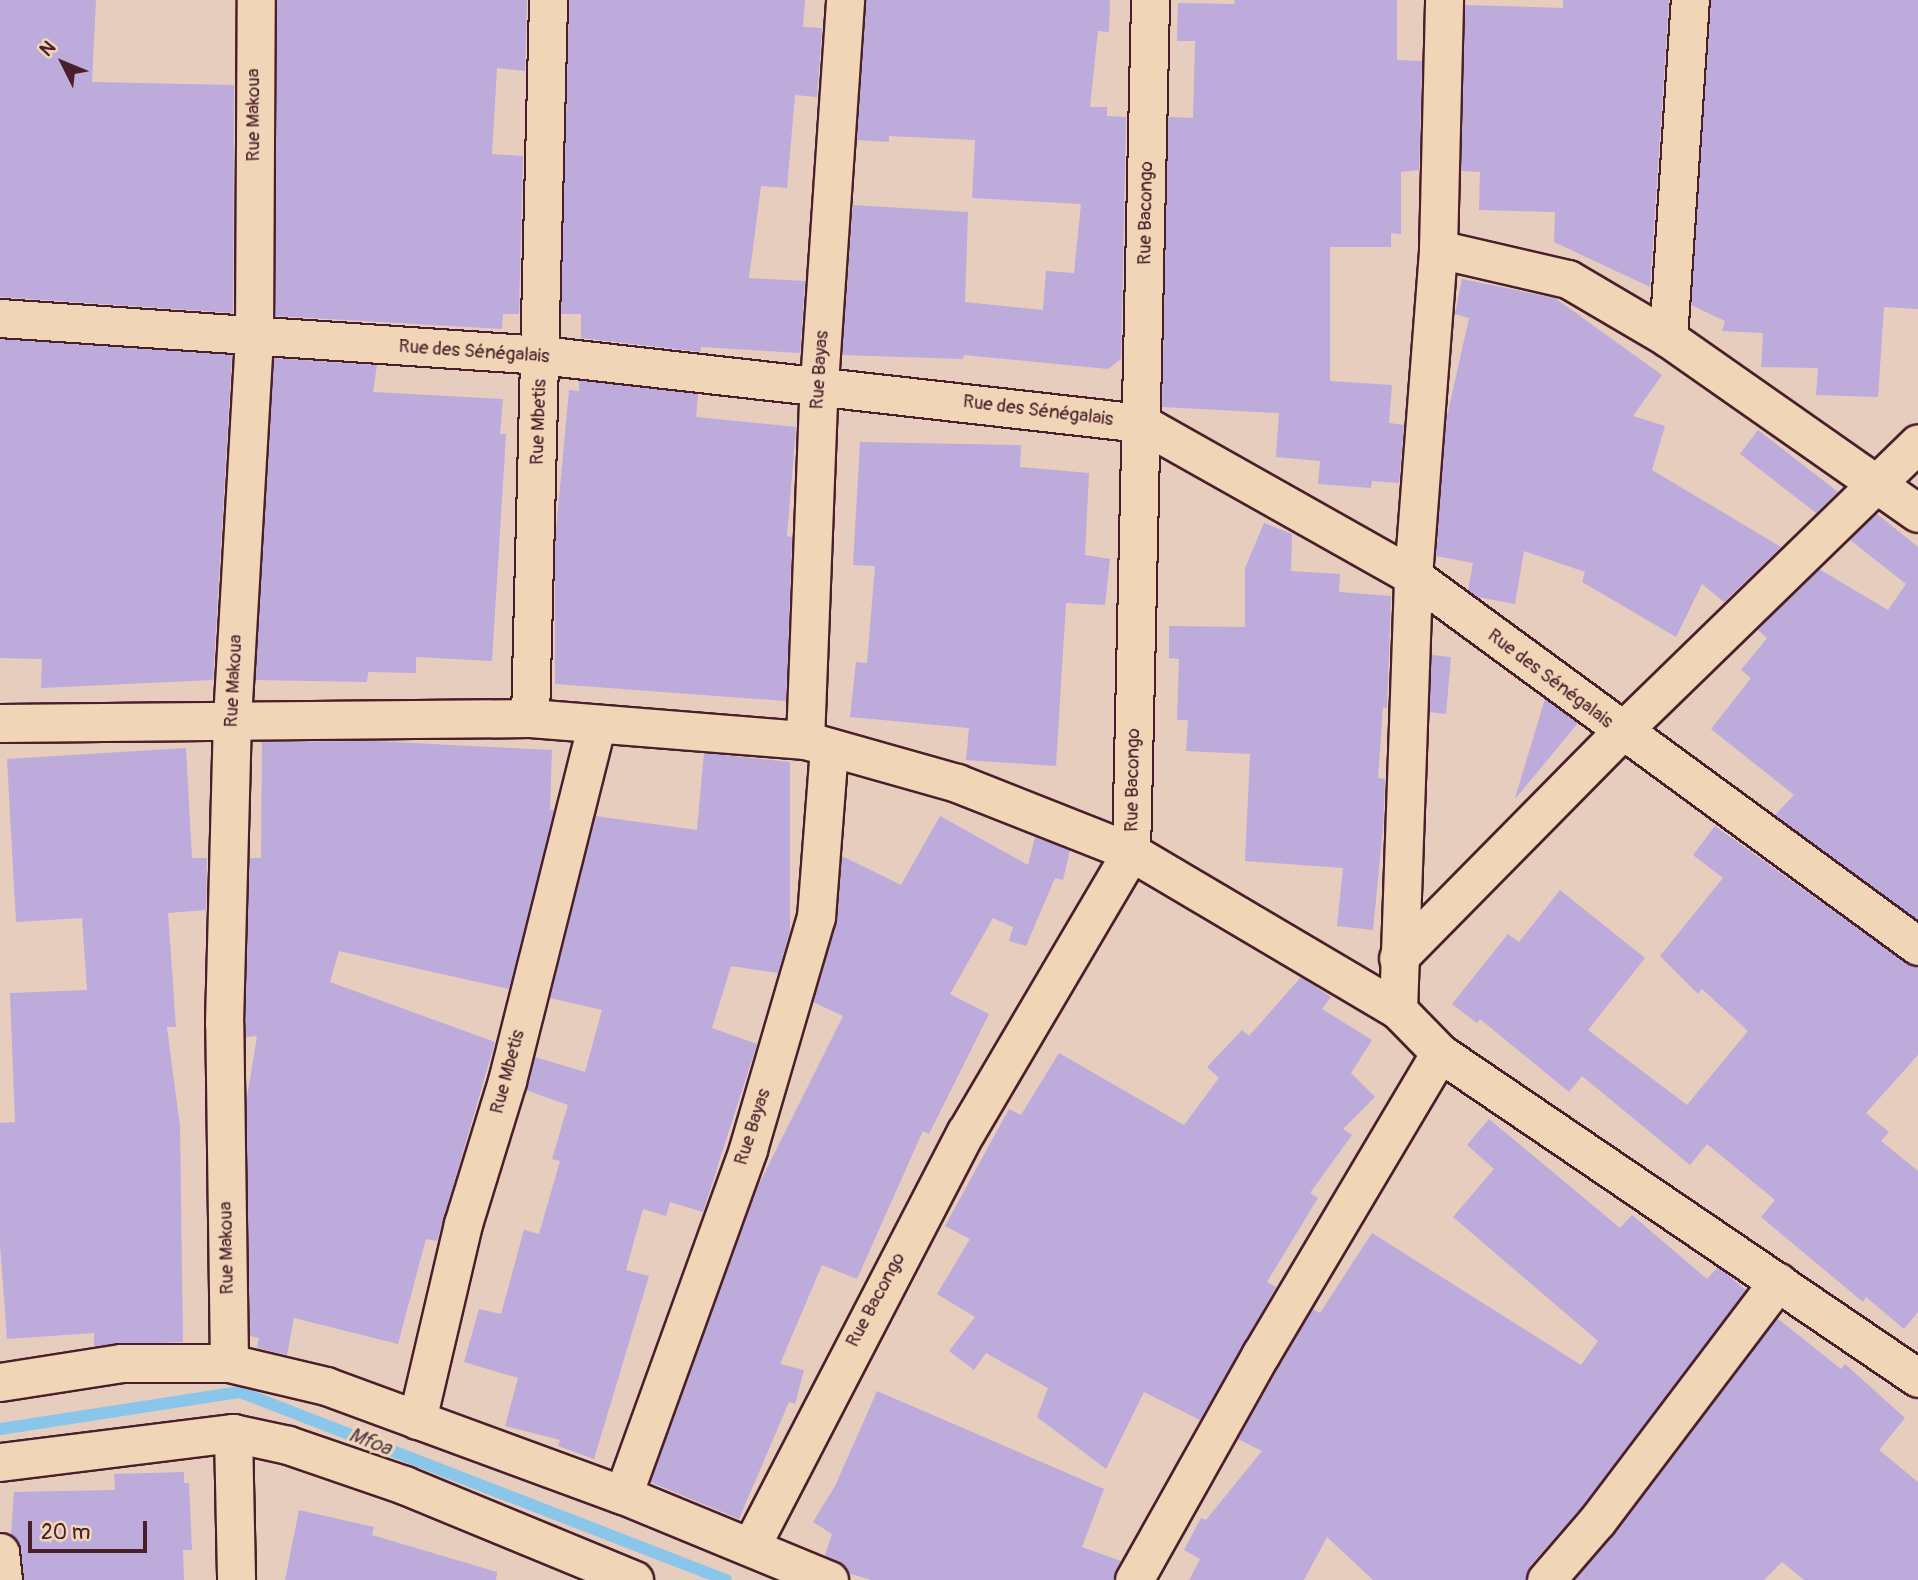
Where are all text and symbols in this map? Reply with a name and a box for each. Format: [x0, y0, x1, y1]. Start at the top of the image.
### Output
north arrow [28, 28, 98, 98]
text: N [34, 36, 61, 62]
street label: Rue Makoua [243, 68, 265, 162]
street label: Rue Bacongo [1134, 161, 1158, 265]
street label: Rue Bayas [806, 330, 834, 410]
street label: Rue des Sénégalais [398, 335, 550, 369]
street label: Rue Mbetis [526, 379, 552, 465]
street label: Rue des Sénégalais [962, 390, 1114, 432]
street label: Rue des Sénégalais [1483, 624, 1617, 734]
street label: Rue Makoua [220, 634, 248, 728]
street label: Rue Bacongo [1121, 728, 1145, 832]
street label: Rue Mbetis [486, 1028, 530, 1116]
street label: Rue Bayas [730, 1086, 776, 1168]
street label: Rue Makoua [215, 1201, 239, 1295]
street label: Rue Bacongo [842, 1249, 910, 1351]
water label: Mfoa [345, 1422, 395, 1462]
scale bar [32, 1506, 150, 1550]
text: 20 m [41, 1519, 90, 1546]

